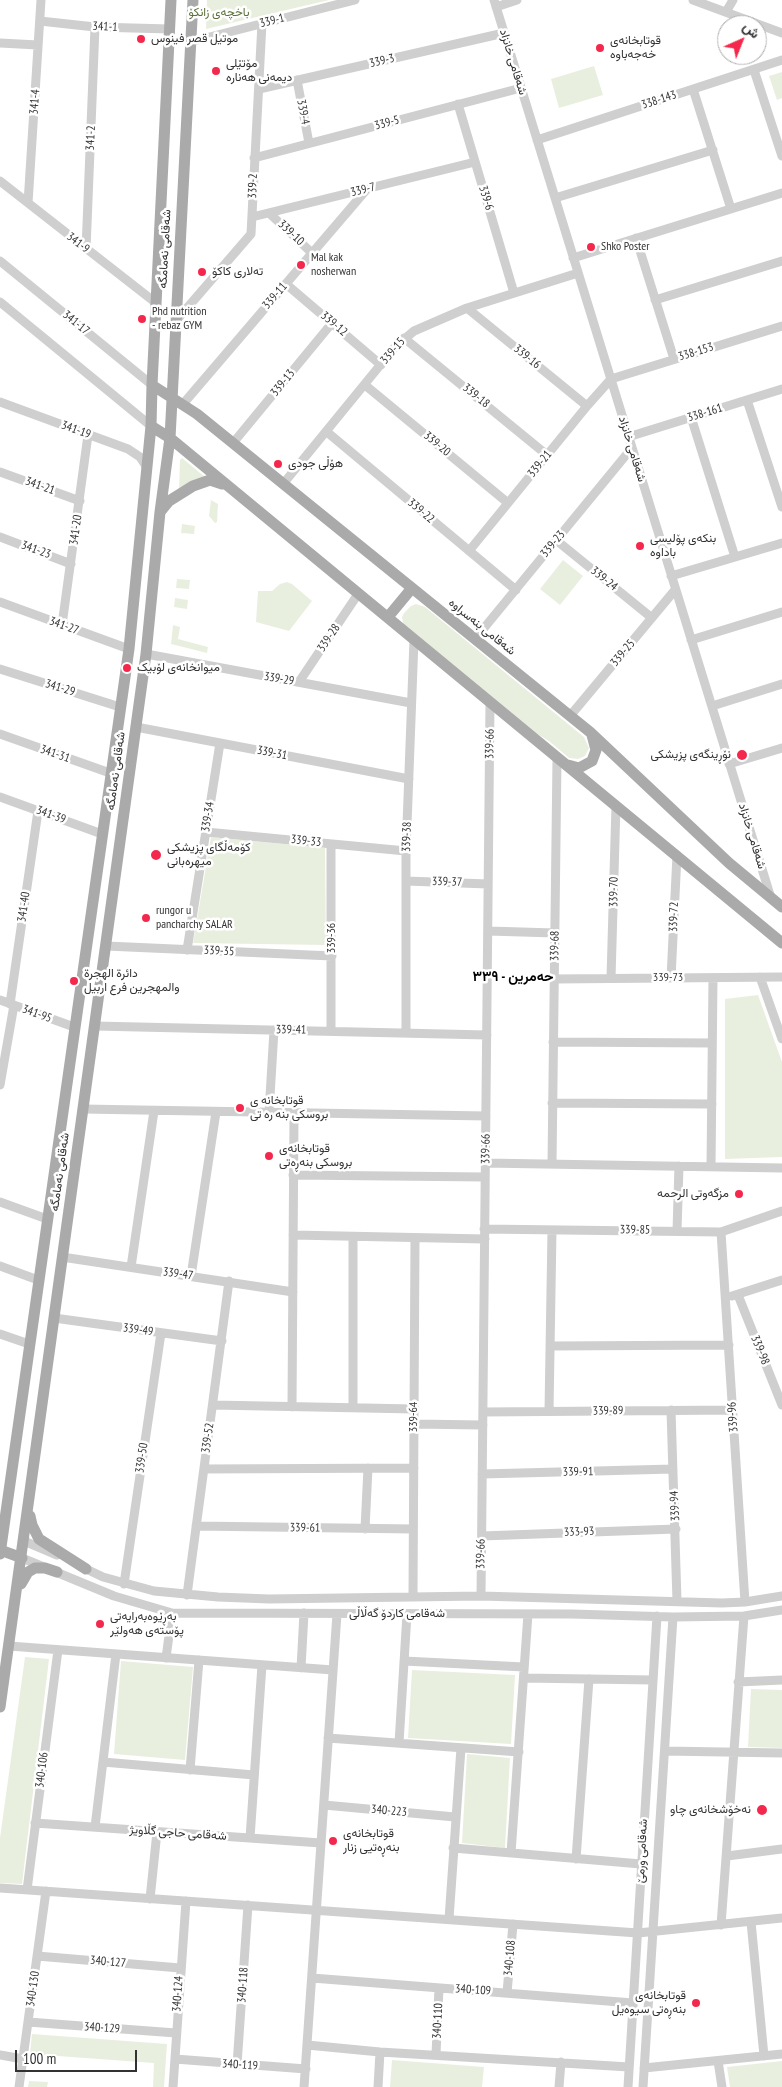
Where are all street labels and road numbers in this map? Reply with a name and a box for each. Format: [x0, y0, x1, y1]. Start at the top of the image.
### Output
street label: 339-1 [258, 11, 286, 31]
street label: 341-1 [92, 19, 118, 35]
street label: شەقامی خانزاد [496, 27, 530, 97]
street label: 339-3 [368, 51, 396, 71]
street label: 338-143 [640, 88, 678, 112]
street label: 341-4 [27, 89, 43, 115]
street label: 339-4 [294, 98, 312, 126]
street label: 339-5 [373, 113, 401, 133]
street label: 341-2 [83, 125, 99, 151]
street label: 339-2 [245, 173, 261, 199]
street label: 339-7 [349, 180, 377, 200]
street label: 339-6 [475, 184, 497, 212]
street label: شەقامی نەمامگە [156, 209, 174, 289]
street label: 339-10 [275, 217, 307, 249]
street label: 341-9 [64, 230, 92, 256]
street label: 339-11 [260, 280, 290, 312]
street label: 341-17 [60, 308, 92, 338]
street label: 339-12 [318, 309, 350, 339]
street label: 339-15 [378, 335, 408, 367]
street label: 338-153 [677, 340, 715, 364]
street label: 339-16 [511, 342, 543, 372]
street label: 339-13 [268, 367, 298, 399]
street label: 339-18 [460, 381, 492, 411]
street label: 338-161 [686, 401, 724, 425]
street label: شەقامی خانزاد [615, 414, 649, 484]
street label: 341-19 [59, 418, 93, 442]
street label: 339-20 [421, 429, 453, 459]
street label: 339-21 [525, 448, 555, 480]
street label: 341-21 [23, 474, 57, 498]
street label: 339-22 [405, 496, 437, 526]
street label: 341-20 [67, 514, 85, 546]
street label: 339-23 [538, 528, 568, 560]
street label: 341-23 [19, 538, 53, 562]
street label: 339-24 [588, 564, 620, 594]
street label: شەقامی بنەسراوە [446, 596, 518, 658]
street label: 341-27 [47, 614, 81, 638]
street label: 339-28 [315, 621, 343, 655]
street label: 339-25 [608, 637, 638, 669]
street label: 339-29 [263, 669, 295, 689]
street label: 341-29 [43, 677, 77, 699]
street label: 339-66 [483, 729, 497, 759]
street label: شەقامی نەمامگە [103, 731, 129, 811]
street label: 341-31 [38, 742, 72, 766]
street label: 339-31 [256, 743, 288, 763]
street label: 339-34 [199, 801, 217, 833]
street label: شەقامی خانزاد [735, 801, 769, 871]
street label: 341-39 [34, 803, 68, 827]
street label: 339-38 [399, 822, 415, 852]
street label: 339-33 [290, 832, 322, 850]
street label: 339-37 [432, 874, 462, 890]
street label: 339-70 [607, 877, 621, 907]
street label: 341-40 [15, 891, 33, 923]
street label: 339-72 [666, 902, 682, 932]
street label: 339-36 [325, 923, 339, 953]
street label: 339-68 [548, 931, 562, 961]
street label: 339-35 [203, 943, 235, 959]
street label: 339-73 [653, 971, 683, 985]
street label: 341-95 [20, 1002, 54, 1026]
street label: 339-41 [276, 1023, 306, 1037]
street label: شەقامی نەمامگە [47, 1132, 73, 1212]
street label: 339-66 [479, 1134, 493, 1164]
street label: 339-85 [620, 1223, 650, 1237]
street label: 339-47 [162, 1265, 194, 1283]
street label: 339-49 [122, 1321, 154, 1339]
street label: 339-98 [748, 1333, 772, 1367]
street label: 339-96 [725, 1401, 741, 1433]
street label: 339-64 [407, 1402, 421, 1432]
street label: 339-89 [593, 1404, 623, 1418]
street label: 339-52 [199, 1422, 217, 1454]
street label: 339-50 [133, 1442, 151, 1474]
street label: 339-91 [563, 1465, 593, 1479]
street label: 339-94 [667, 1490, 683, 1522]
street label: 339-61 [290, 1521, 320, 1535]
street label: 333-93 [564, 1524, 594, 1540]
street label: 339-66 [474, 1539, 488, 1569]
street label: شەقامی کاردۆ گەڵاڵی [349, 1607, 445, 1621]
street label: 340-106 [33, 1751, 51, 1789]
street label: 340-223 [370, 1802, 408, 1820]
street label: شەقامی ورمێ [633, 1819, 651, 1883]
street label: شەقامی حاجی گڵاویژ [129, 1822, 227, 1844]
street label: 340-108 [501, 1939, 519, 1977]
street label: 340-127 [89, 1953, 127, 1971]
street label: 340-118 [235, 1967, 251, 2003]
street label: 340-130 [23, 1970, 43, 2008]
street label: 340-124 [170, 1976, 186, 2012]
street label: 340-109 [455, 1982, 491, 1998]
street label: 340-110 [430, 2003, 446, 2039]
street label: 340-129 [84, 2020, 120, 2036]
street label: 340-119 [222, 2057, 258, 2073]

